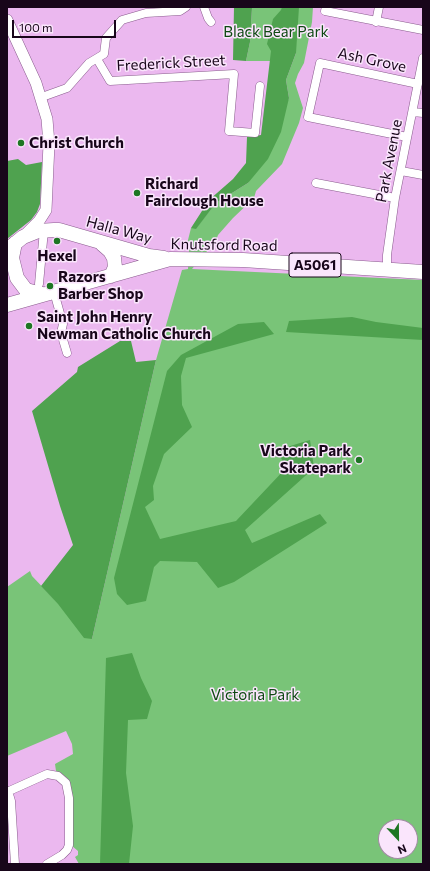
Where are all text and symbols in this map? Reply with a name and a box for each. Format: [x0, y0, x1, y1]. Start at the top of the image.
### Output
scale bar [14, 12, 118, 38]
text: 100 m [19, 20, 53, 34]
park label: Black Bear Park [223, 23, 329, 41]
street label: Ash Grove [336, 44, 408, 76]
street label: Frederick Street [116, 51, 226, 75]
street label: Park Avenue [372, 118, 406, 204]
place label: Christ Church [29, 134, 124, 152]
marker: Christ Church [16, 138, 26, 148]
place label: Richard Fairclough House [145, 175, 264, 210]
marker: Richard Fairclough House [132, 188, 142, 198]
street label: Halla Way [84, 213, 154, 247]
street label: Knutsford Road [170, 235, 278, 255]
marker: Hexel [52, 236, 62, 246]
place label: Hexel [37, 247, 77, 265]
road number: A5061 [289, 253, 341, 277]
place label: Razors Barber Shop [58, 268, 143, 303]
marker: Razors Barber Shop [45, 281, 55, 291]
place label: Saint John Henry Newman Catholic Church [37, 308, 211, 343]
marker: Saint John Henry Newman Catholic Church [24, 321, 34, 331]
place label: Victoria Park Skatepark [260, 442, 351, 477]
marker: Victoria Park Skatepark [354, 455, 364, 465]
park label: Victoria Park [211, 686, 299, 704]
north arrow [378, 819, 418, 859]
text: N [396, 842, 409, 857]

